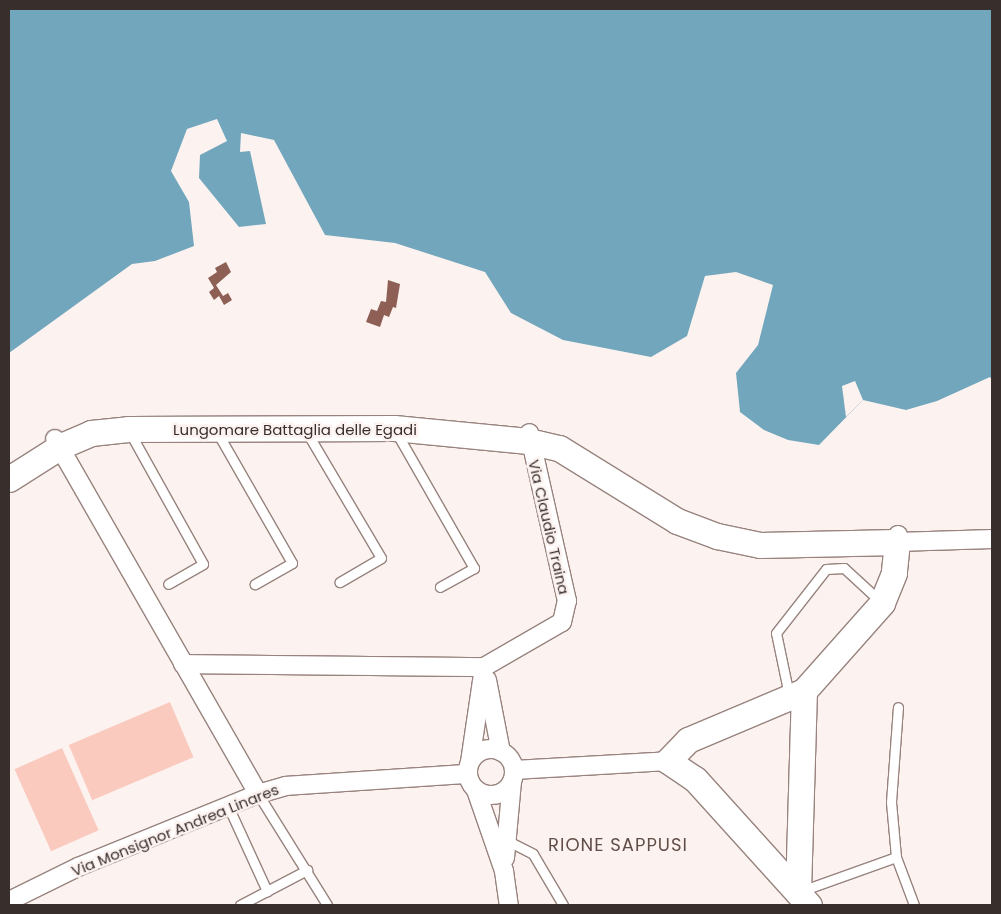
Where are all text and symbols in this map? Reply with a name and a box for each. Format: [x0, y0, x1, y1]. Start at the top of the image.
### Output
street label: Lungomare Battaglia delle Egadi [173, 421, 417, 439]
street label: Via Claudio Traina [525, 458, 573, 596]
street label: Via Monsignor Andrea Linares [69, 780, 281, 880]
district label: RIONE SAPPUSI [546, 834, 690, 856]

